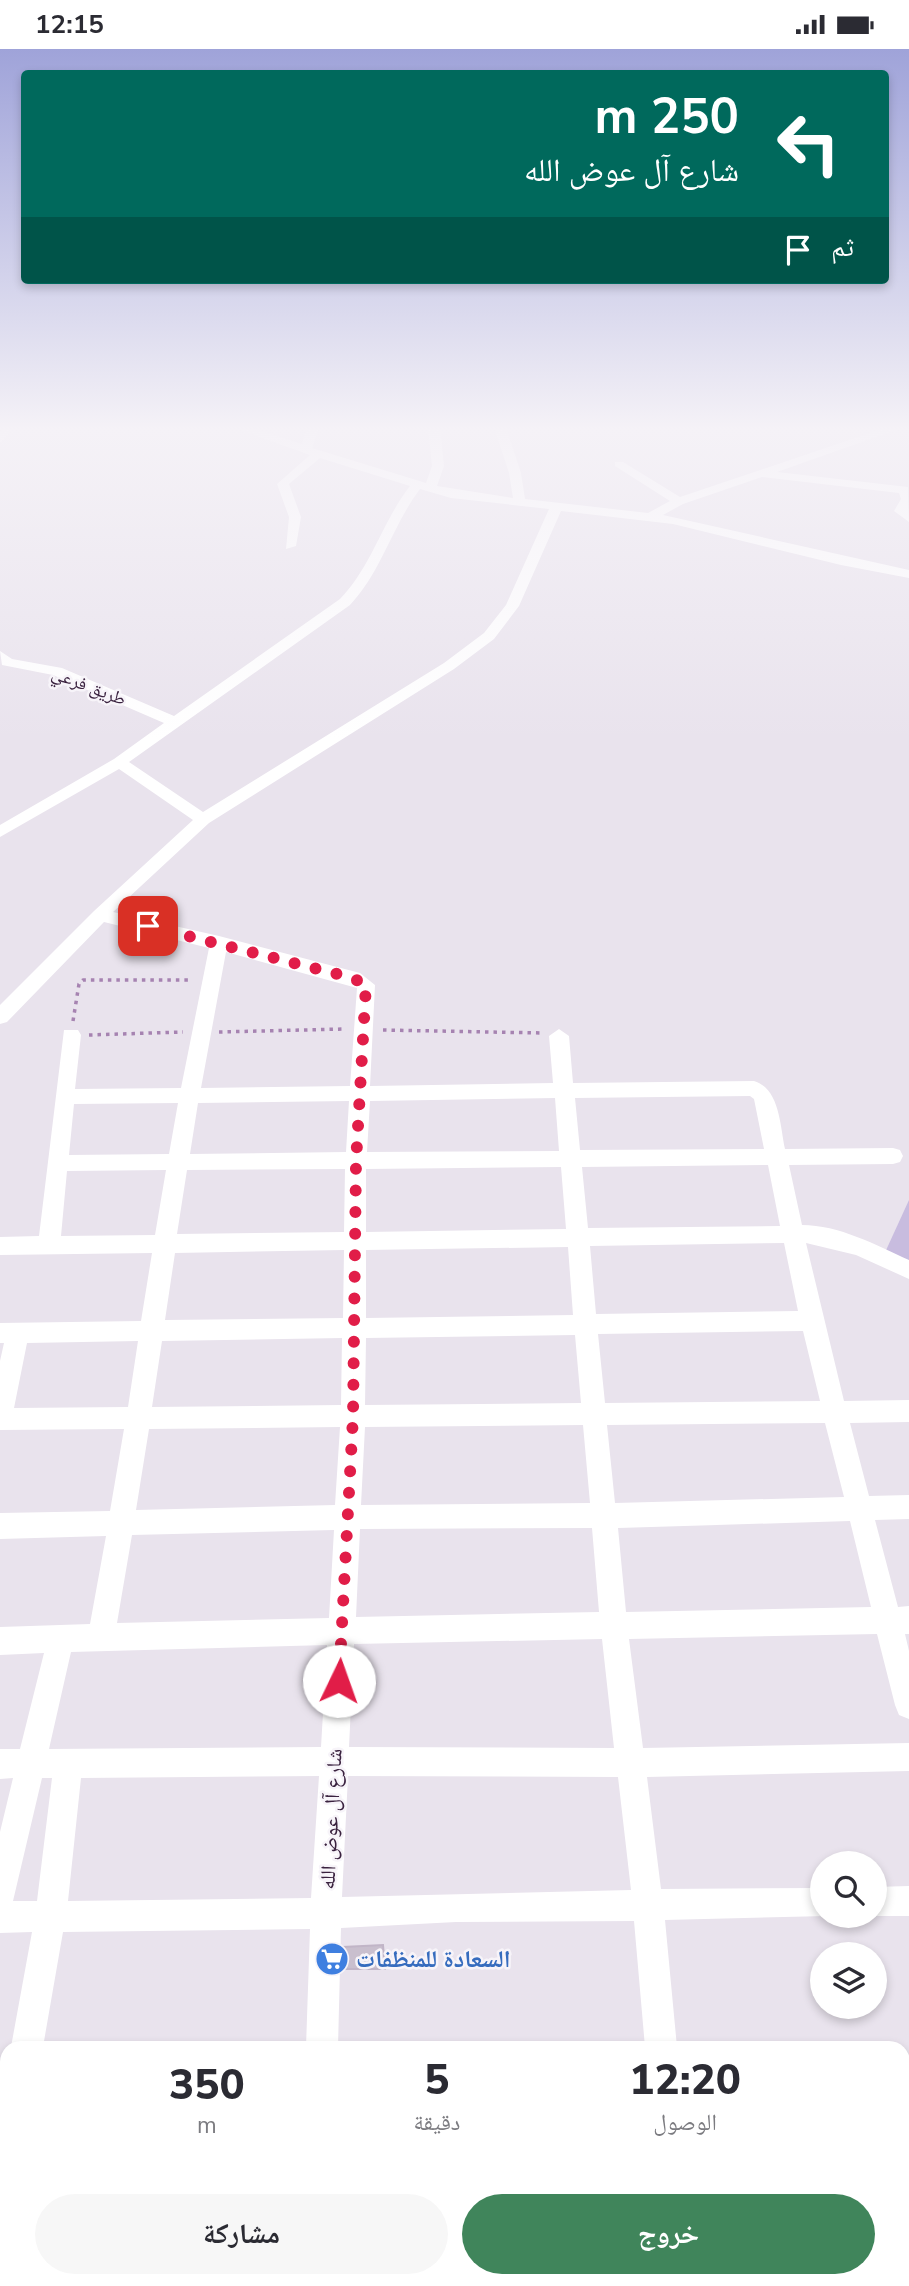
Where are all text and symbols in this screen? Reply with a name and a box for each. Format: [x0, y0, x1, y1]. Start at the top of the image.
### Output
text: 12:15 [35, 7, 104, 42]
text: 250 m [595, 83, 739, 150]
icon: left [763, 98, 854, 189]
text: شارع آل عوض الله [524, 149, 739, 192]
text: ثم [831, 230, 854, 265]
icon: arrive [779, 231, 817, 269]
street label: طريق فرعي [47, 661, 130, 714]
pin [118, 896, 178, 956]
icon: arrive [129, 907, 167, 945]
position arrow [302, 1644, 376, 1718]
street label: شارع آل عوض الله [313, 1748, 349, 1890]
map controls [810, 1851, 887, 2019]
button: search [810, 1851, 887, 1928]
supermarket icon: السعادة للمنظفات [313, 1940, 351, 1978]
button: layers [810, 1942, 887, 2019]
place label: السعادة للمنظفات [356, 1943, 511, 1975]
text: 5 [424, 2052, 450, 2109]
text: 12:20 [629, 2052, 741, 2109]
text: 350 [169, 2057, 245, 2114]
text: دقيقة [414, 2107, 460, 2138]
text: الوصول [653, 2107, 717, 2138]
text: m [197, 2110, 217, 2141]
button: مشاركة [35, 2194, 448, 2274]
button: خروج [462, 2194, 875, 2274]

